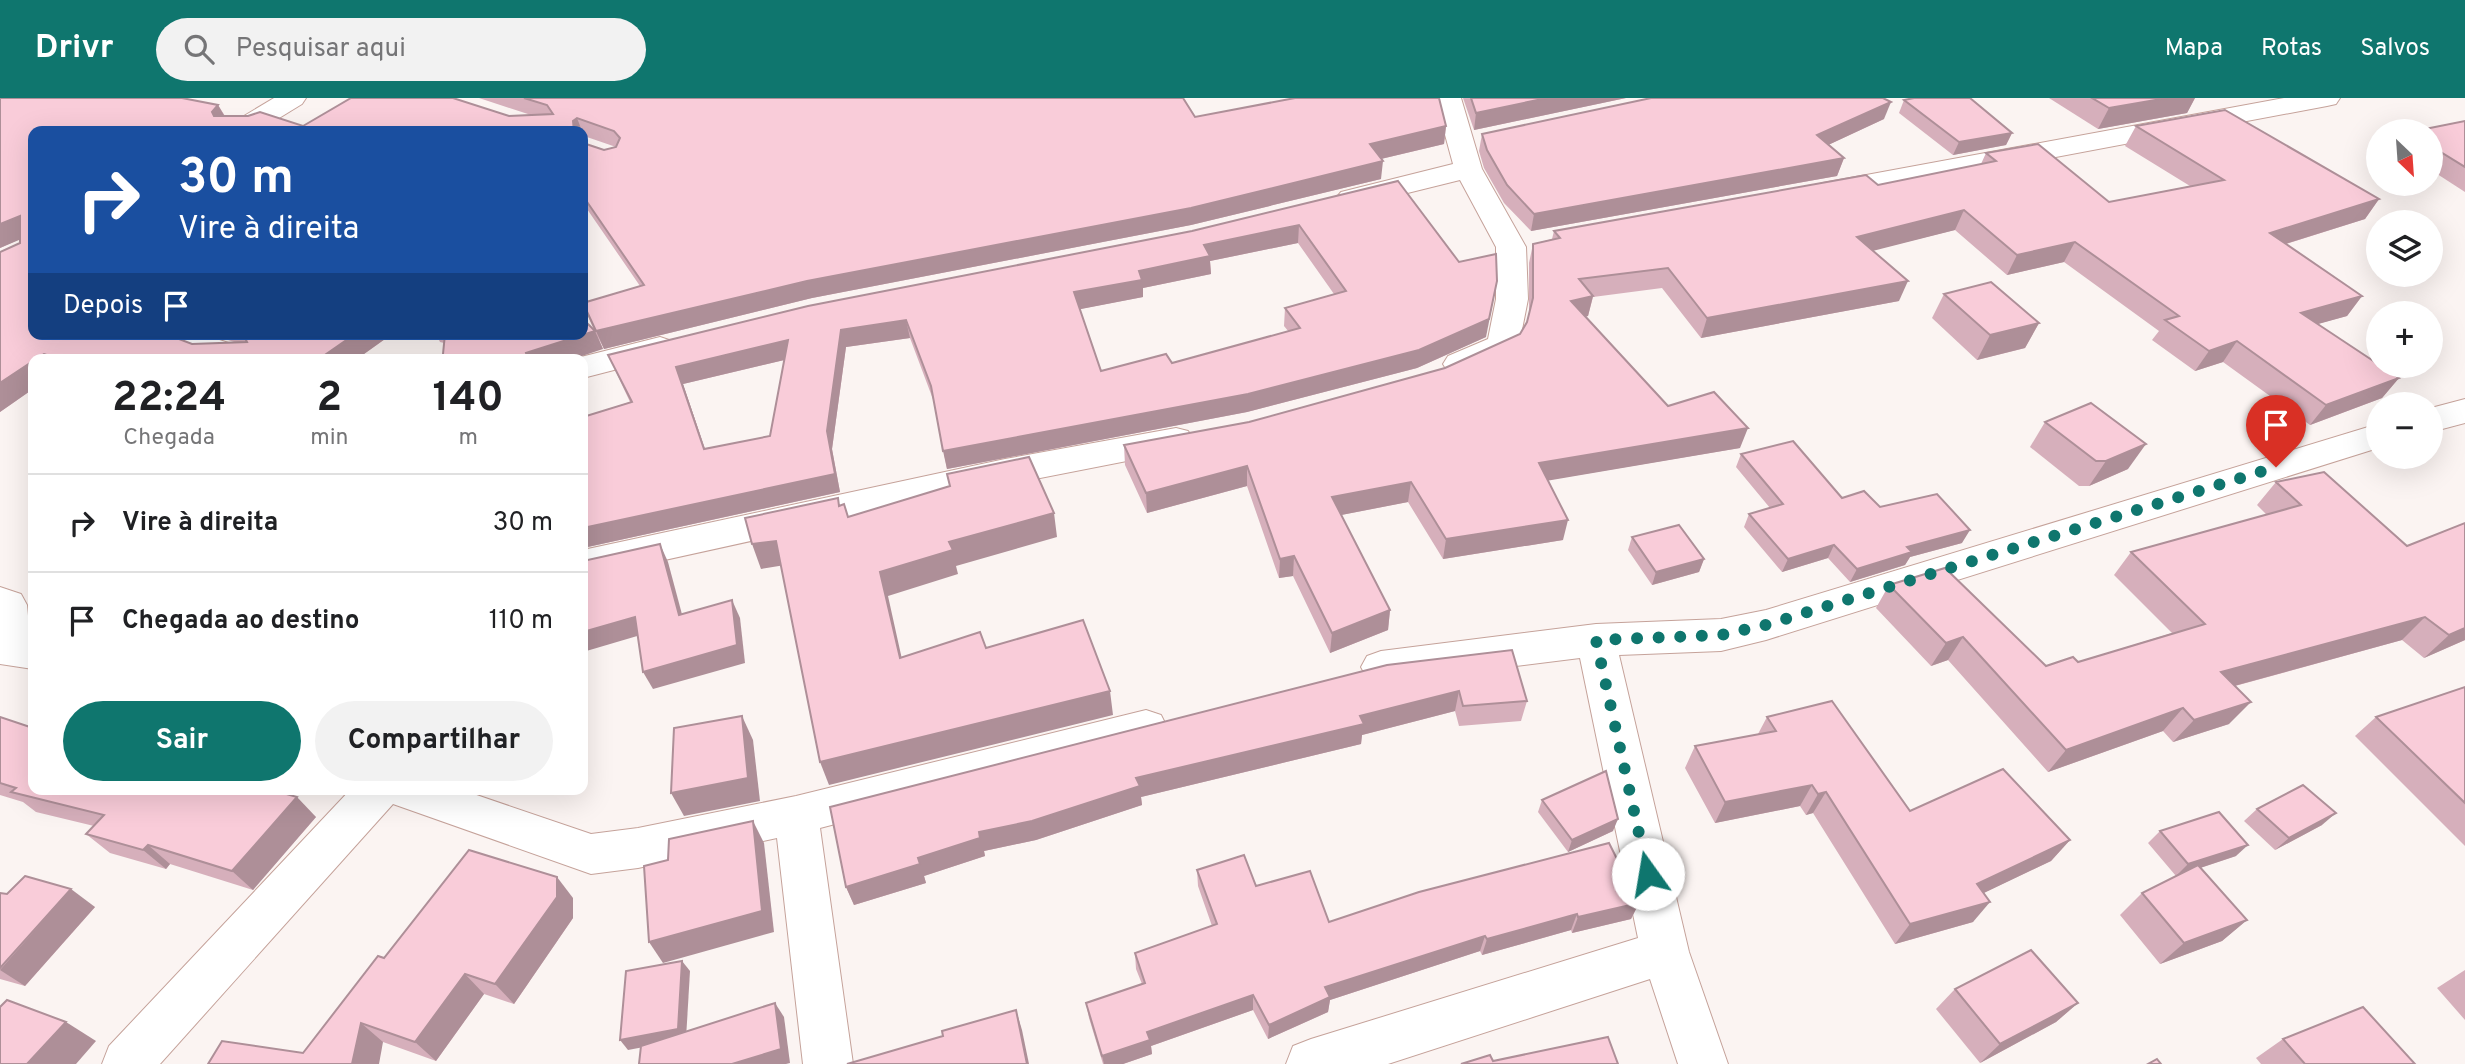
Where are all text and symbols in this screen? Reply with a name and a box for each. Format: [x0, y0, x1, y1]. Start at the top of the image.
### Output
search box [156, 18, 646, 81]
text: Drivr [35, 28, 114, 70]
icon: search [180, 30, 218, 68]
text: Pesquisar aqui [236, 33, 406, 66]
text: Mapa [2165, 34, 2223, 64]
text: Rotas [2261, 34, 2322, 64]
text: Salvos [2360, 34, 2430, 64]
north arrow [2366, 119, 2443, 196]
map controls [2366, 119, 2443, 469]
text: 30 m [178, 149, 294, 211]
icon: right [63, 154, 154, 245]
text: Vire à direita [178, 210, 359, 250]
button: layers [2366, 210, 2443, 287]
icon: arrive [157, 287, 195, 325]
text: Depois [63, 290, 143, 323]
button: + [2366, 301, 2443, 378]
text: 22:24 [112, 373, 226, 426]
text: 2 [317, 373, 342, 426]
text: 140 [433, 373, 504, 426]
button: − [2366, 392, 2443, 469]
pin [2246, 395, 2306, 467]
icon: arrive [2257, 406, 2295, 444]
text: Chegada [123, 424, 215, 453]
text: min [310, 424, 349, 453]
text: m [459, 424, 478, 453]
icon: right [63, 504, 101, 542]
text: Vire à direita [122, 507, 278, 540]
text: 30 m [493, 507, 553, 540]
icon: arrive [63, 602, 101, 640]
text: Chegada ao destino [122, 605, 359, 638]
text: 110 m [489, 605, 553, 638]
button: Sair [63, 701, 301, 781]
button: Compartilhar [315, 701, 553, 781]
position arrow [1611, 837, 1685, 911]

